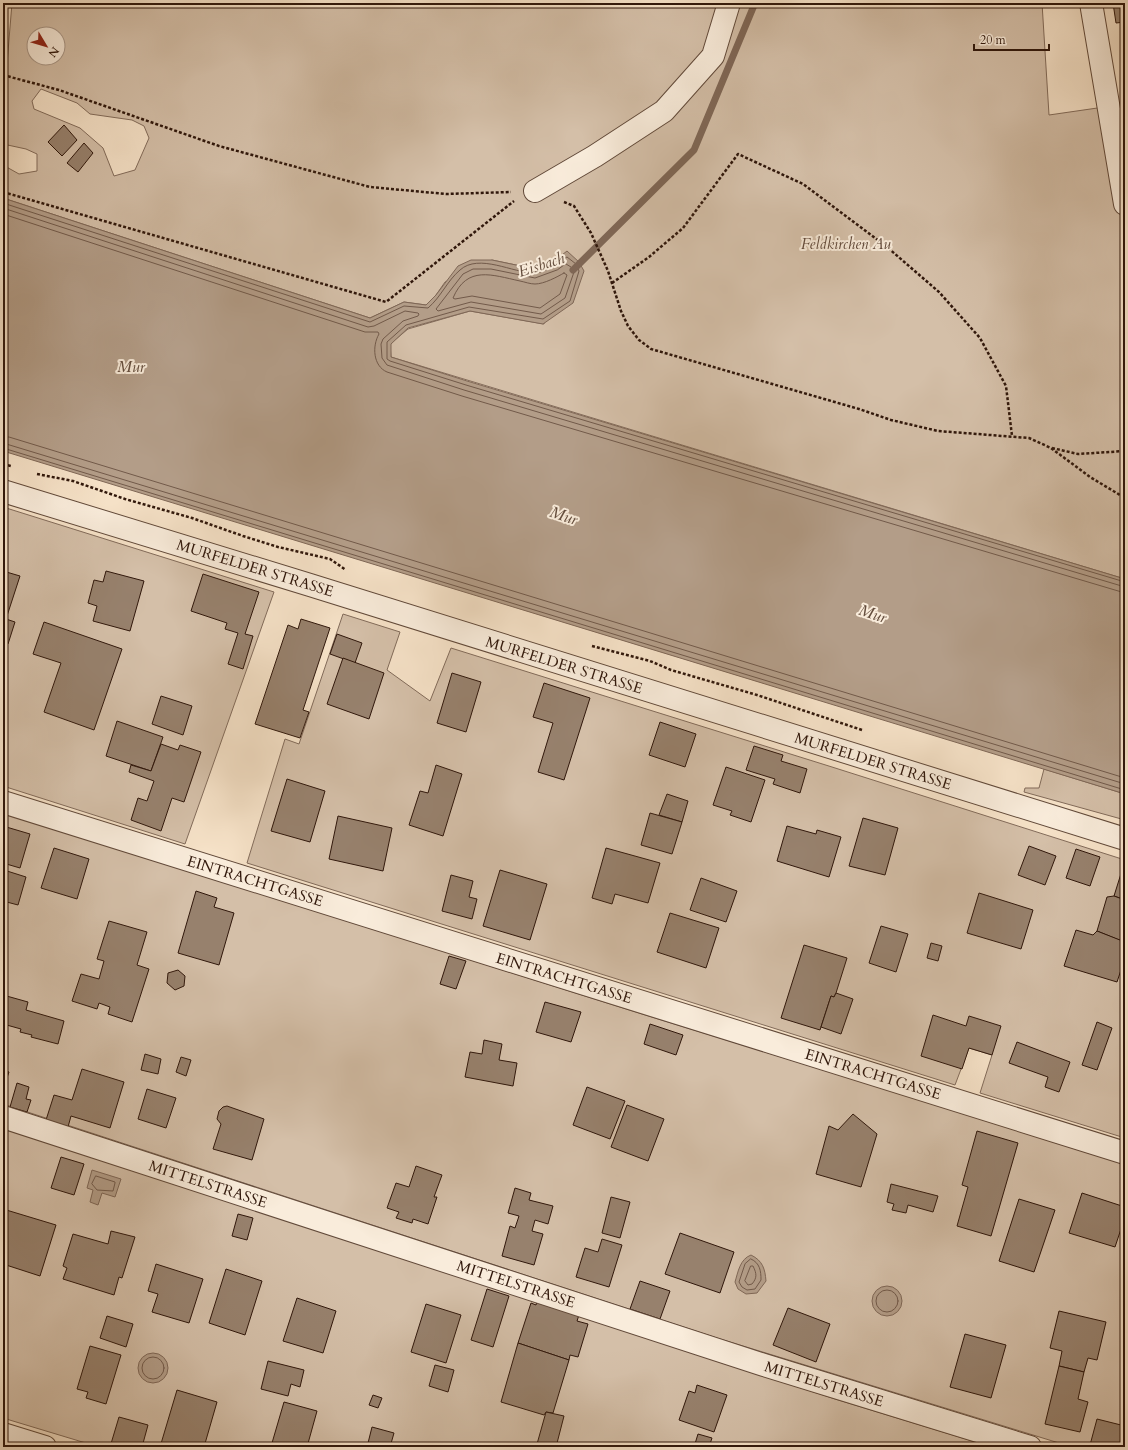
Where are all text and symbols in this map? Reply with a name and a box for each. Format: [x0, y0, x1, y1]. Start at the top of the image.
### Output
north arrow [26, 26, 66, 66]
scale bar [974, 26, 1049, 52]
text: 20 m [980, 32, 1007, 48]
text: N [44, 43, 62, 61]
park label: Feldkirchen Au [801, 234, 891, 254]
water label: Eisbach [515, 247, 568, 283]
water label: Mur [117, 356, 146, 378]
water label: Mur [547, 501, 581, 531]
street label: MURFELDER STRASSE [174, 535, 336, 601]
water label: Mur [856, 599, 890, 629]
street label: MURFELDER STRASSE [483, 632, 645, 698]
street label: MURFELDER STRASSE [792, 728, 954, 794]
street label: EINTRACHTGASSE [185, 851, 325, 911]
street label: EINTRACHTGASSE [494, 948, 634, 1008]
street label: EINTRACHTGASSE [803, 1044, 943, 1104]
street label: MITTELSTRASSE [146, 1155, 270, 1213]
street label: MITTELSTRASSE [454, 1255, 578, 1313]
street label: MITTELSTRASSE [762, 1356, 886, 1412]

